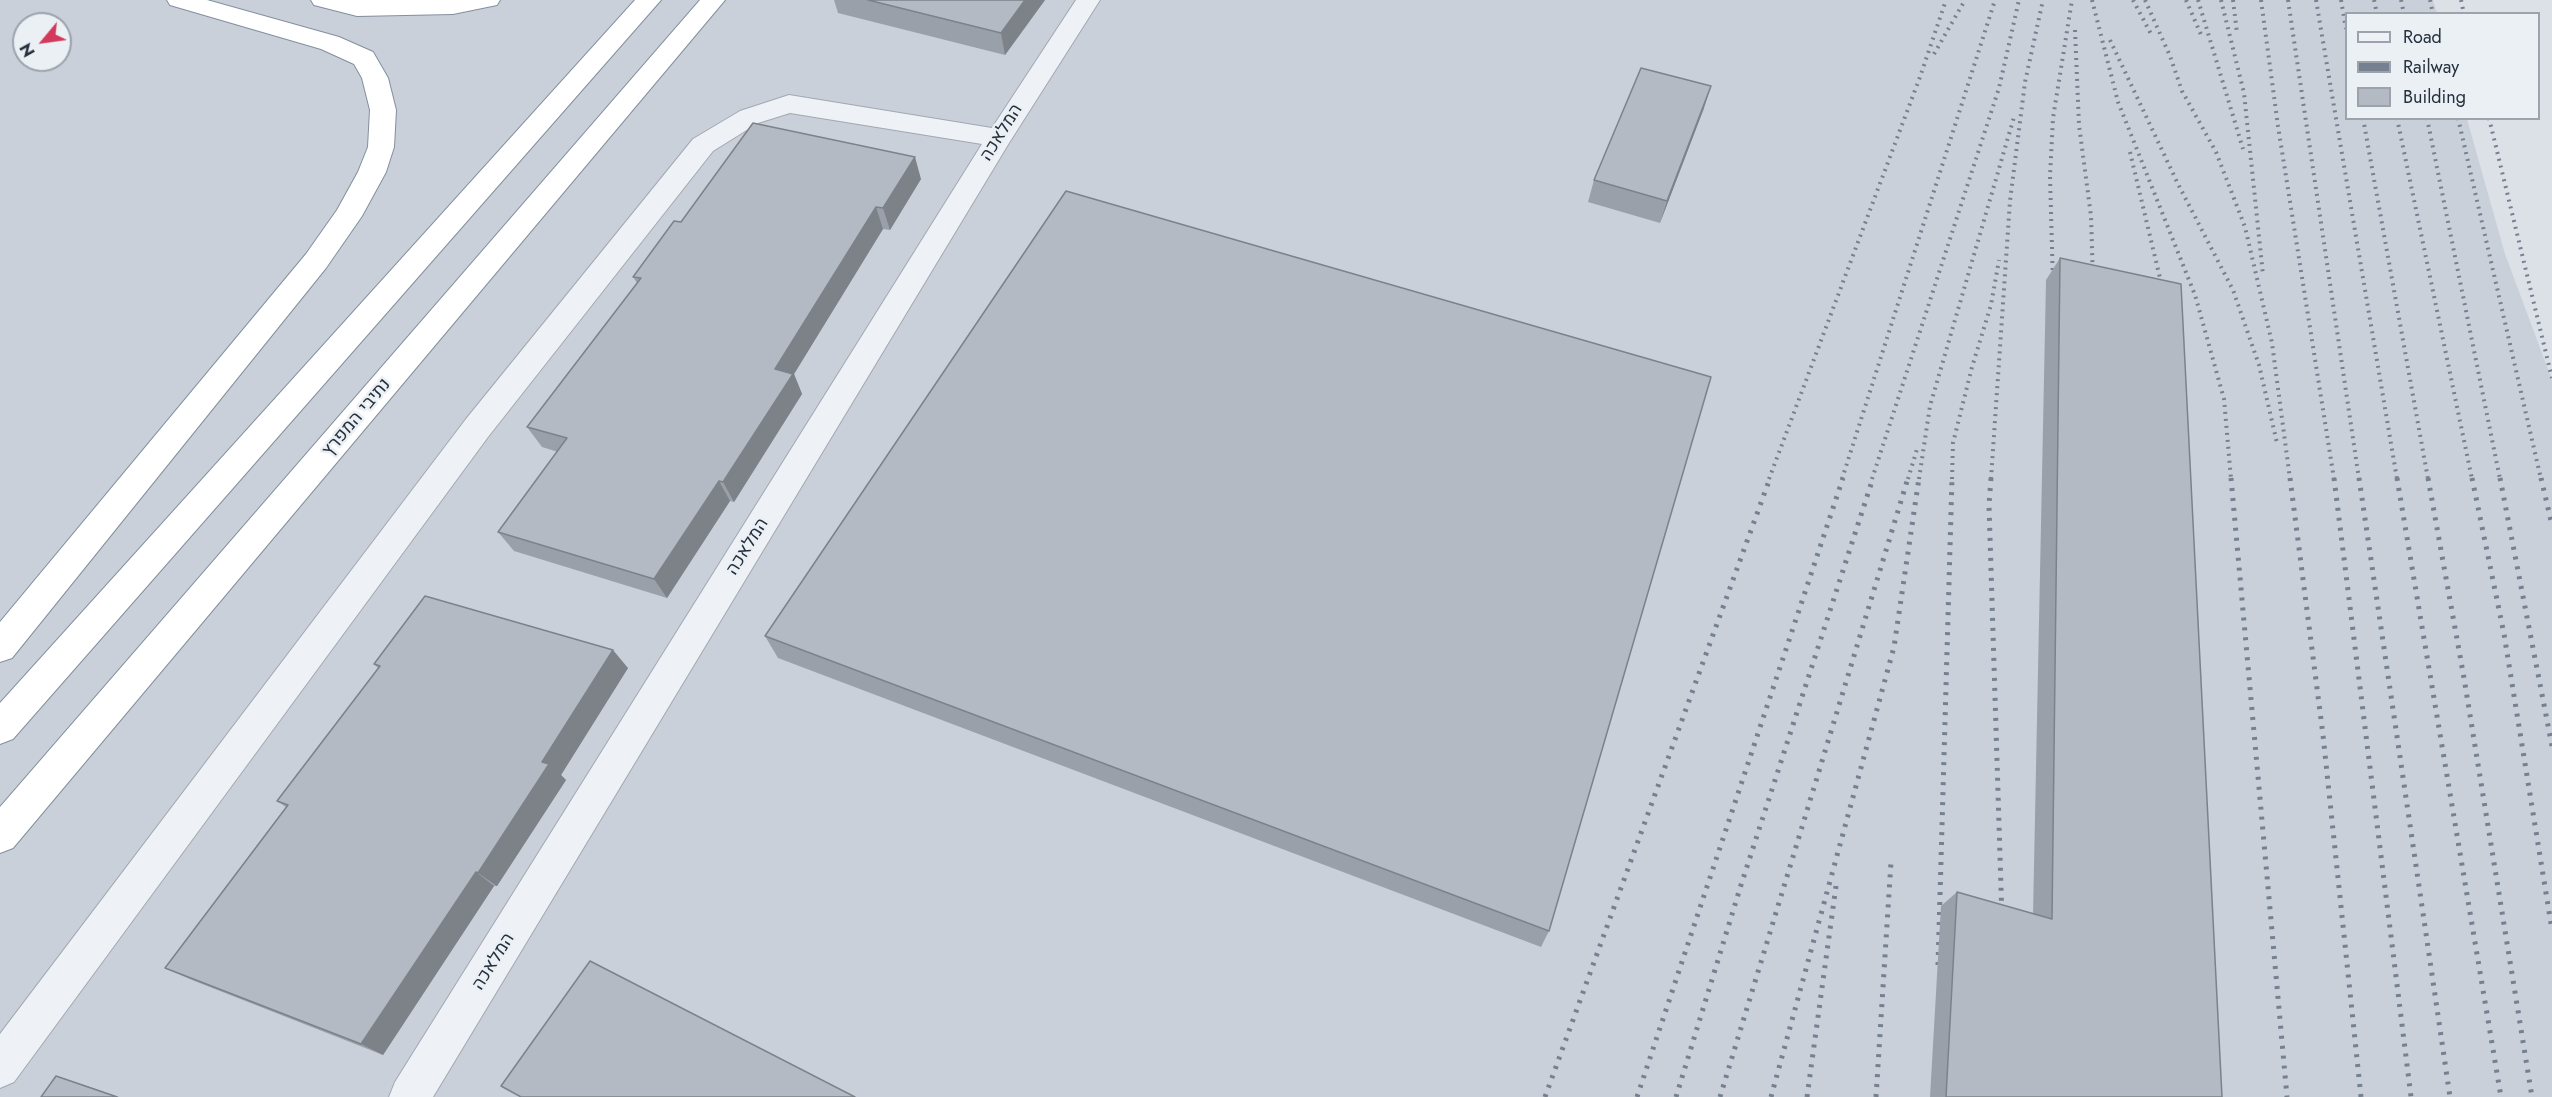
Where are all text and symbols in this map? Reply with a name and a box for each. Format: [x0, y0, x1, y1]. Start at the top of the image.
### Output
north arrow [12, 12, 72, 72]
legend [2345, 12, 2540, 120]
text: Road [2403, 24, 2442, 50]
text: N [14, 39, 41, 61]
text: Railway [2403, 54, 2459, 80]
text: Building [2403, 84, 2466, 110]
street label: המלאכה [976, 101, 1028, 165]
street label: נתיבי המפרץ [318, 375, 396, 461]
street label: המלאכה [722, 515, 774, 579]
street label: המלאכה [468, 930, 520, 994]

